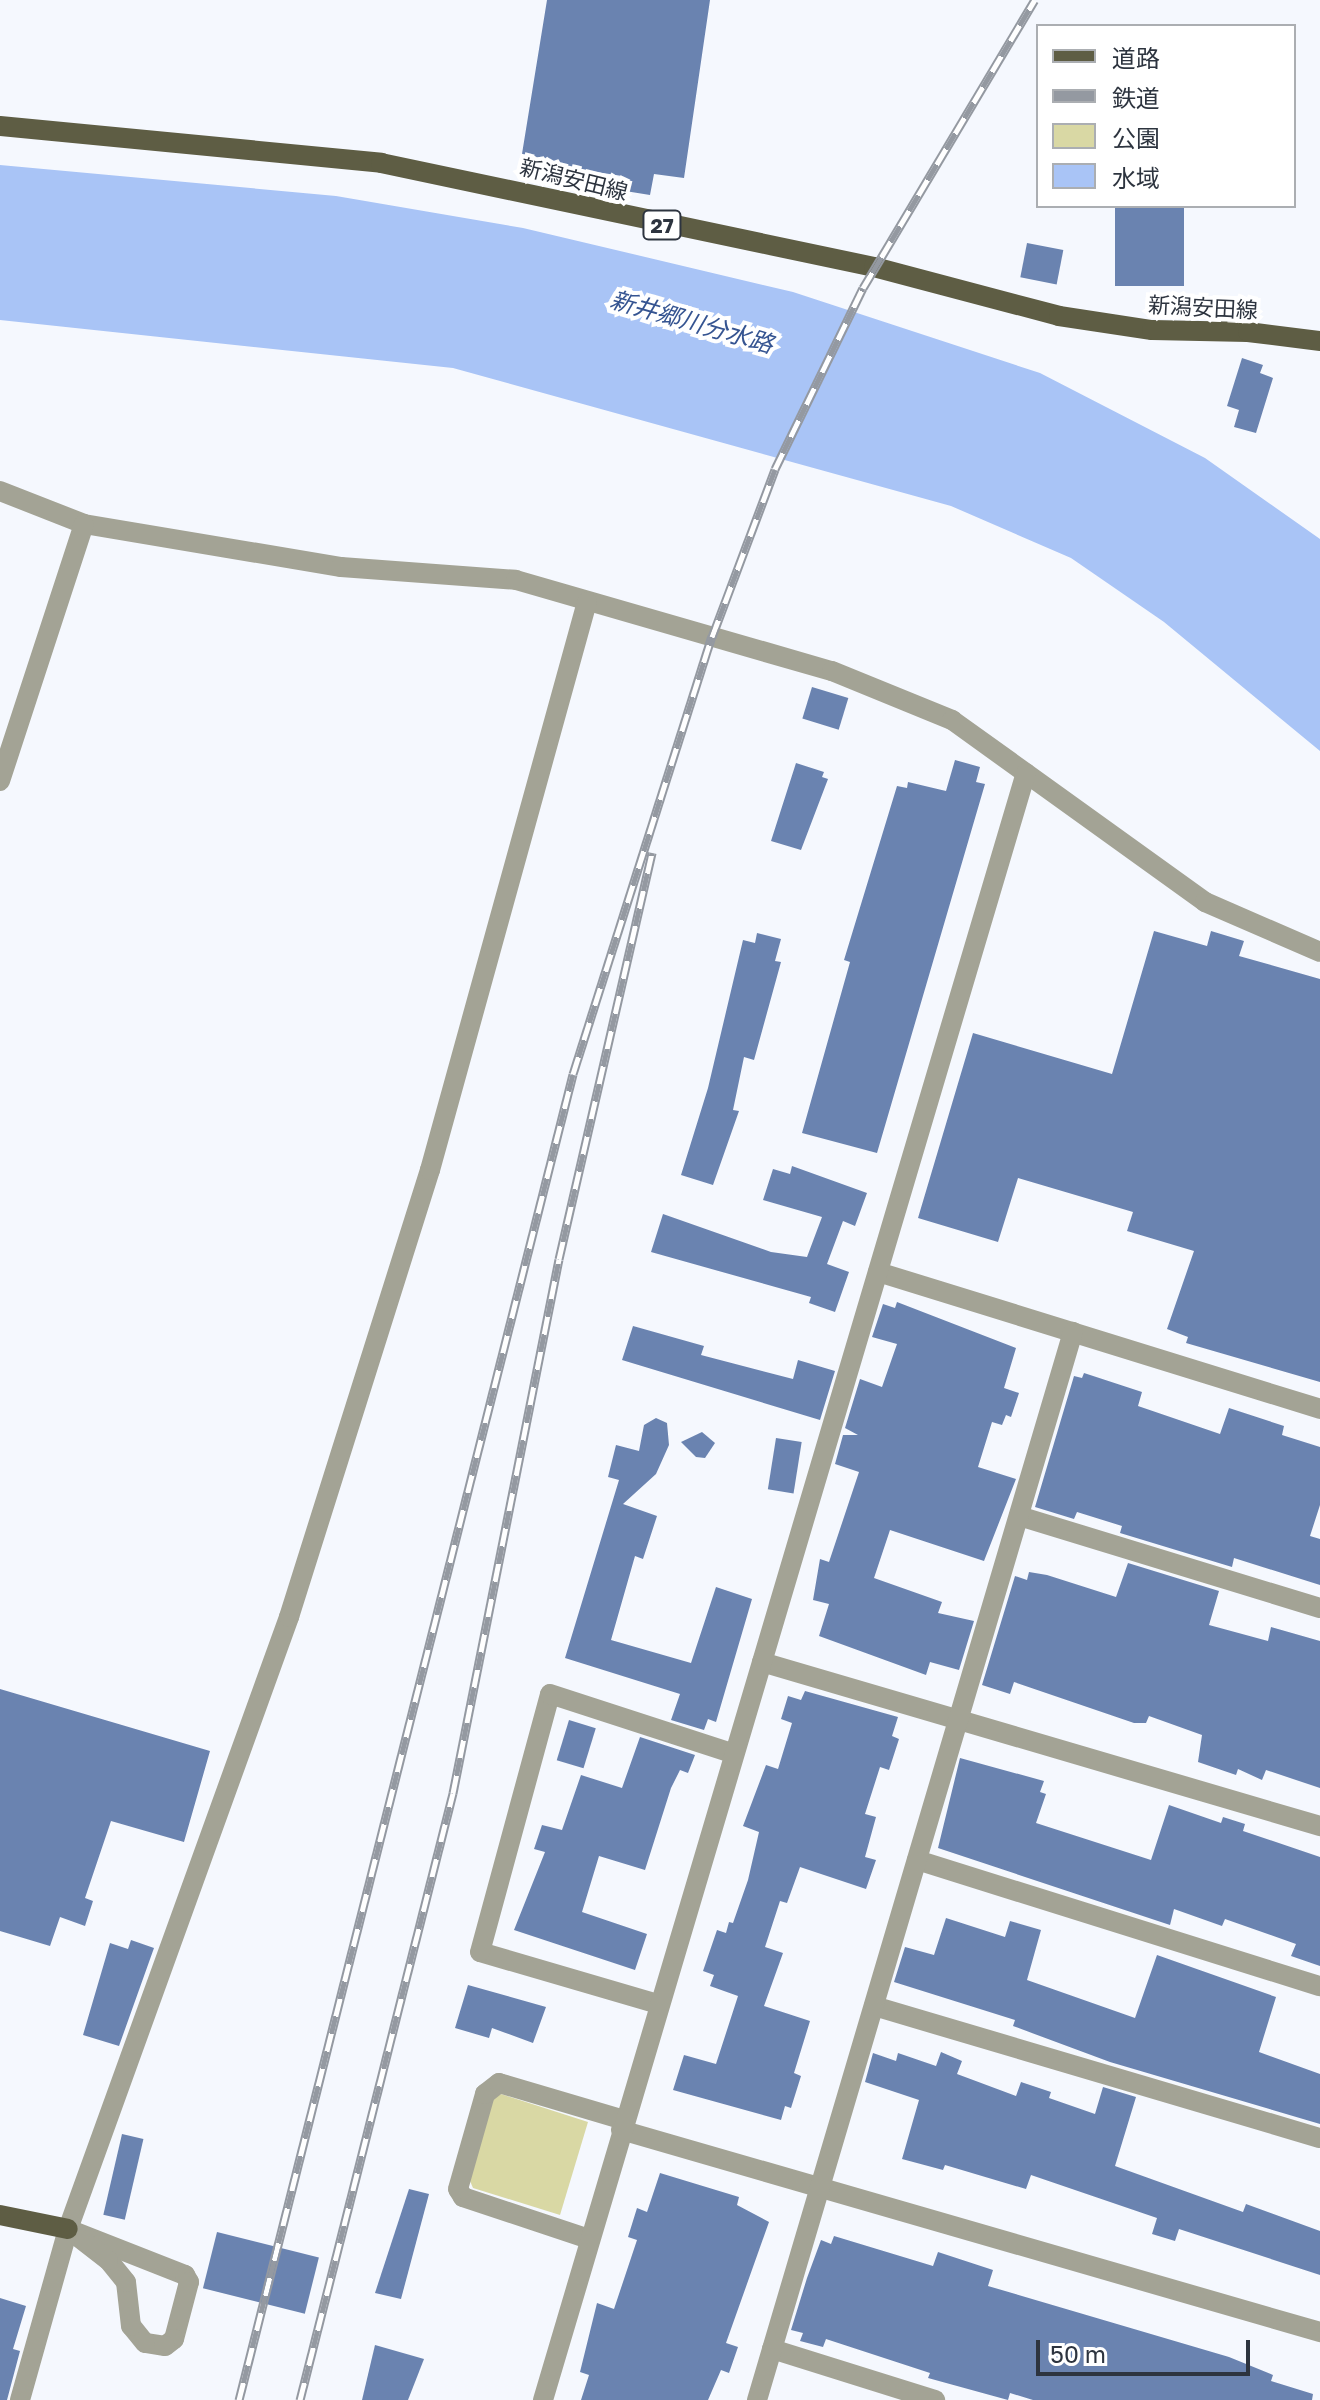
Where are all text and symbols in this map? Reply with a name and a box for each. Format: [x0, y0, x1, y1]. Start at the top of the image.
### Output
legend [1036, 24, 1296, 208]
text: 道路 [1112, 43, 1160, 72]
text: 鉄道 [1112, 83, 1160, 112]
text: 公園 [1112, 123, 1160, 152]
street label: 新潟安田線 [517, 153, 631, 205]
text: 水域 [1112, 163, 1160, 192]
road number: 27 [642, 209, 682, 241]
water label: 新井郷川分水路 [607, 284, 777, 358]
street label: 新潟安田線 [1147, 291, 1259, 323]
scale bar [1040, 2324, 1254, 2374]
text: 50 m [1050, 2339, 1106, 2368]

